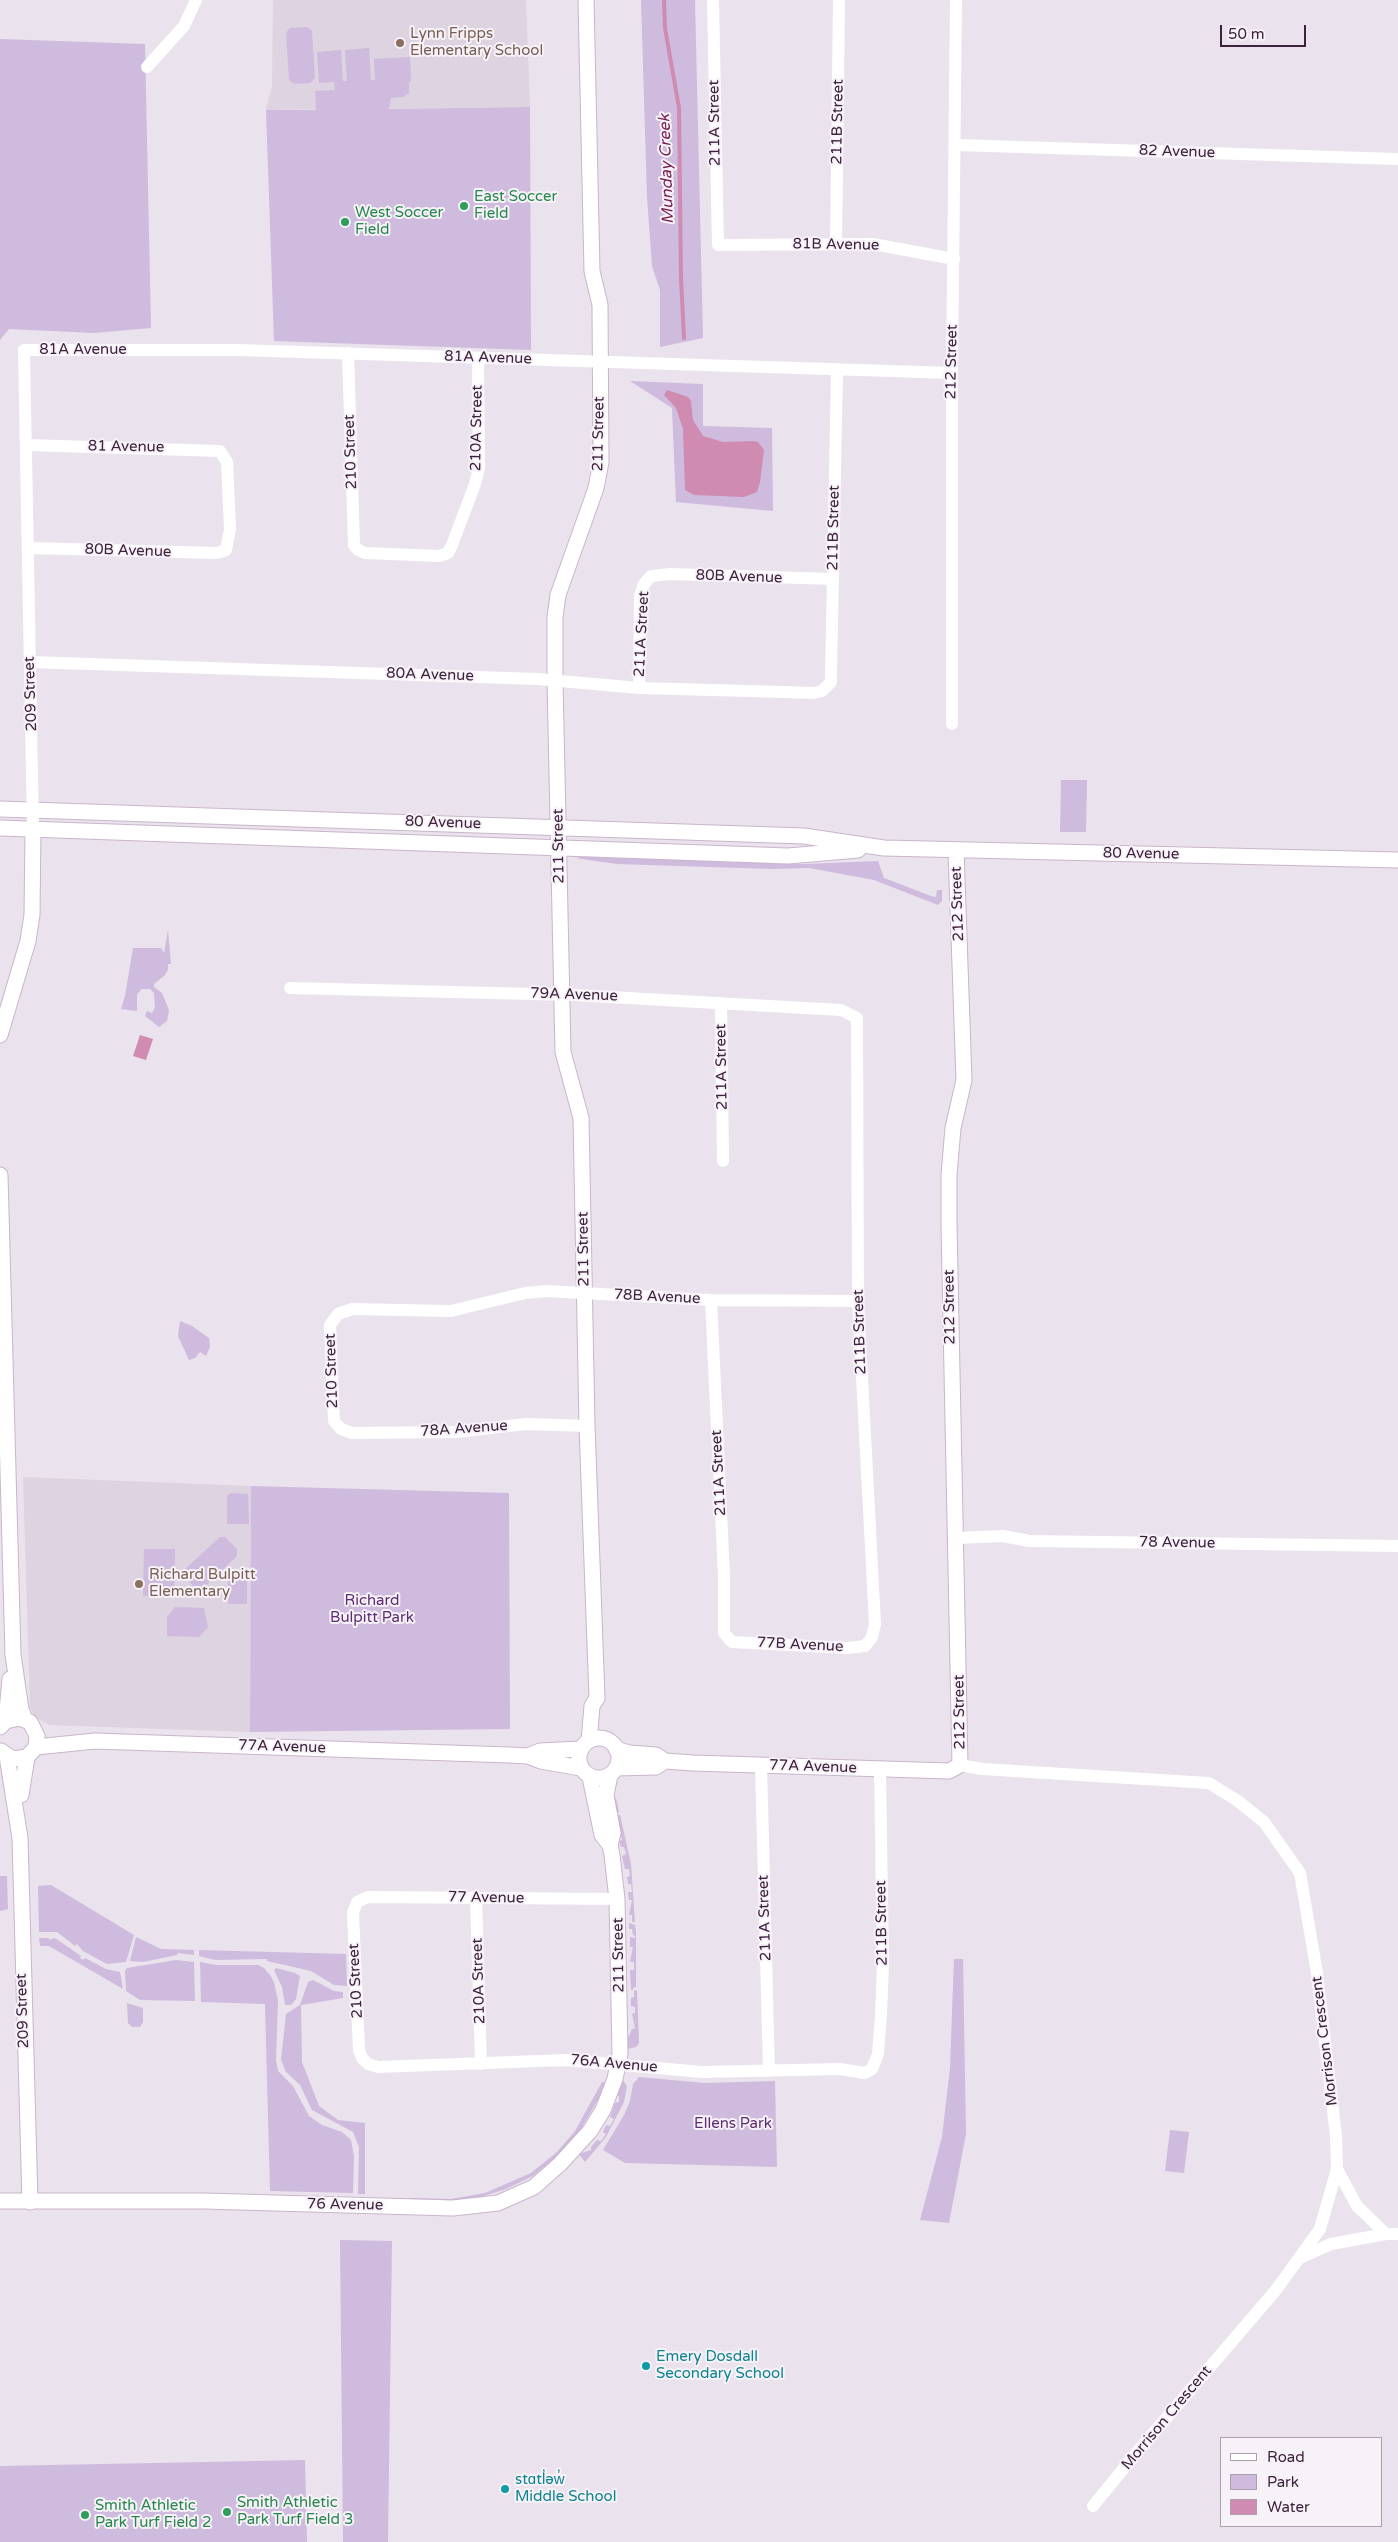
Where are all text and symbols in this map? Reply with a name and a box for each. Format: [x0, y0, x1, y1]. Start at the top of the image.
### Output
scale bar [1223, 15, 1309, 47]
place label: Lynn Fripps Elementary School [410, 25, 543, 60]
text: 50 m [1228, 25, 1265, 43]
marker: Lynn Fripps Elementary School [394, 37, 406, 49]
street label: 211B Street [828, 79, 848, 165]
street label: 211A Street [705, 80, 725, 166]
water label: Munday Creek [655, 114, 679, 224]
street label: 82 Avenue [1138, 142, 1216, 162]
place label: East Soccer Field [474, 188, 557, 223]
marker: East Soccer Field [458, 200, 470, 212]
place label: West Soccer Field [355, 204, 443, 239]
marker: West Soccer Field [339, 216, 351, 228]
street label: 81B Avenue [792, 235, 880, 255]
street label: 212 Street [942, 324, 962, 400]
street label: 81A Avenue [39, 341, 127, 359]
street label: 81A Avenue [444, 347, 532, 369]
street label: 210A Street [467, 385, 487, 471]
street label: 211 Street [589, 396, 609, 472]
street label: 210 Street [341, 414, 361, 490]
street label: 81 Avenue [88, 437, 164, 457]
street label: 211B Street [824, 485, 844, 571]
street label: 80B Avenue [84, 540, 172, 562]
street label: 80B Avenue [695, 566, 783, 588]
street label: 211A Street [631, 590, 653, 678]
street label: 209 Street [21, 656, 41, 732]
street label: 80A Avenue [386, 664, 474, 686]
street label: 211 Street [549, 808, 569, 884]
street label: 80 Avenue [404, 813, 482, 833]
street label: 80 Avenue [1103, 844, 1179, 864]
street label: 212 Street [948, 866, 968, 942]
street label: 79A Avenue [530, 984, 618, 1006]
street label: 211A Street [712, 1024, 732, 1110]
street label: 211 Street [574, 1211, 594, 1287]
street label: 212 Street [940, 1269, 960, 1345]
street label: 78B Avenue [613, 1286, 701, 1308]
street label: 211B Street [850, 1289, 870, 1375]
street label: 210 Street [322, 1333, 342, 1409]
street label: 78A Avenue [420, 1417, 508, 1441]
street label: 211A Street [708, 1429, 730, 1517]
street label: 78 Avenue [1139, 1533, 1215, 1553]
place label: Richard Bulpitt Elementary [149, 1566, 256, 1601]
marker: Richard Bulpitt Elementary [133, 1578, 145, 1590]
park label: Richard Bulpitt Park [330, 1592, 414, 1627]
street label: 77B Avenue [756, 1634, 844, 1656]
street label: 212 Street [950, 1674, 970, 1750]
street label: 77A Avenue [238, 1736, 326, 1758]
street label: 77A Avenue [769, 1756, 857, 1778]
street label: 211A Street [755, 1875, 775, 1961]
street label: 211B Street [872, 1880, 892, 1966]
street label: 77 Avenue [448, 1888, 524, 1908]
street label: 211 Street [609, 1917, 629, 1993]
street label: 210A Street [469, 1938, 489, 2024]
street label: 210 Street [345, 1943, 367, 2019]
street label: 209 Street [13, 1973, 33, 2049]
street label: Morrison Crescent [1308, 1975, 1342, 2107]
street label: 76A Avenue [570, 2051, 658, 2077]
park label: Ellens Park [694, 2115, 772, 2133]
street label: 76 Avenue [307, 2195, 383, 2215]
place label: Emery Dosdall Secondary School [656, 2348, 784, 2383]
marker: Emery Dosdall Secondary School [640, 2360, 652, 2372]
street label: Morrison Crescent [1118, 2362, 1216, 2474]
legend [1220, 2437, 1383, 2527]
text: Road [1267, 2448, 1305, 2466]
place label: stɑtl̓əw̓ Middle School [515, 2471, 616, 2506]
text: Park [1267, 2473, 1299, 2491]
marker: stɑtl̓əw̓ Middle School [499, 2483, 511, 2495]
place label: Smith Athletic Park Turf Field 3 [237, 2494, 353, 2529]
place label: Smith Athletic Park Turf Field 2 [95, 2497, 211, 2532]
text: Water [1267, 2498, 1310, 2516]
marker: Smith Athletic Park Turf Field 3 [221, 2506, 233, 2518]
marker: Smith Athletic Park Turf Field 2 [79, 2509, 91, 2521]

